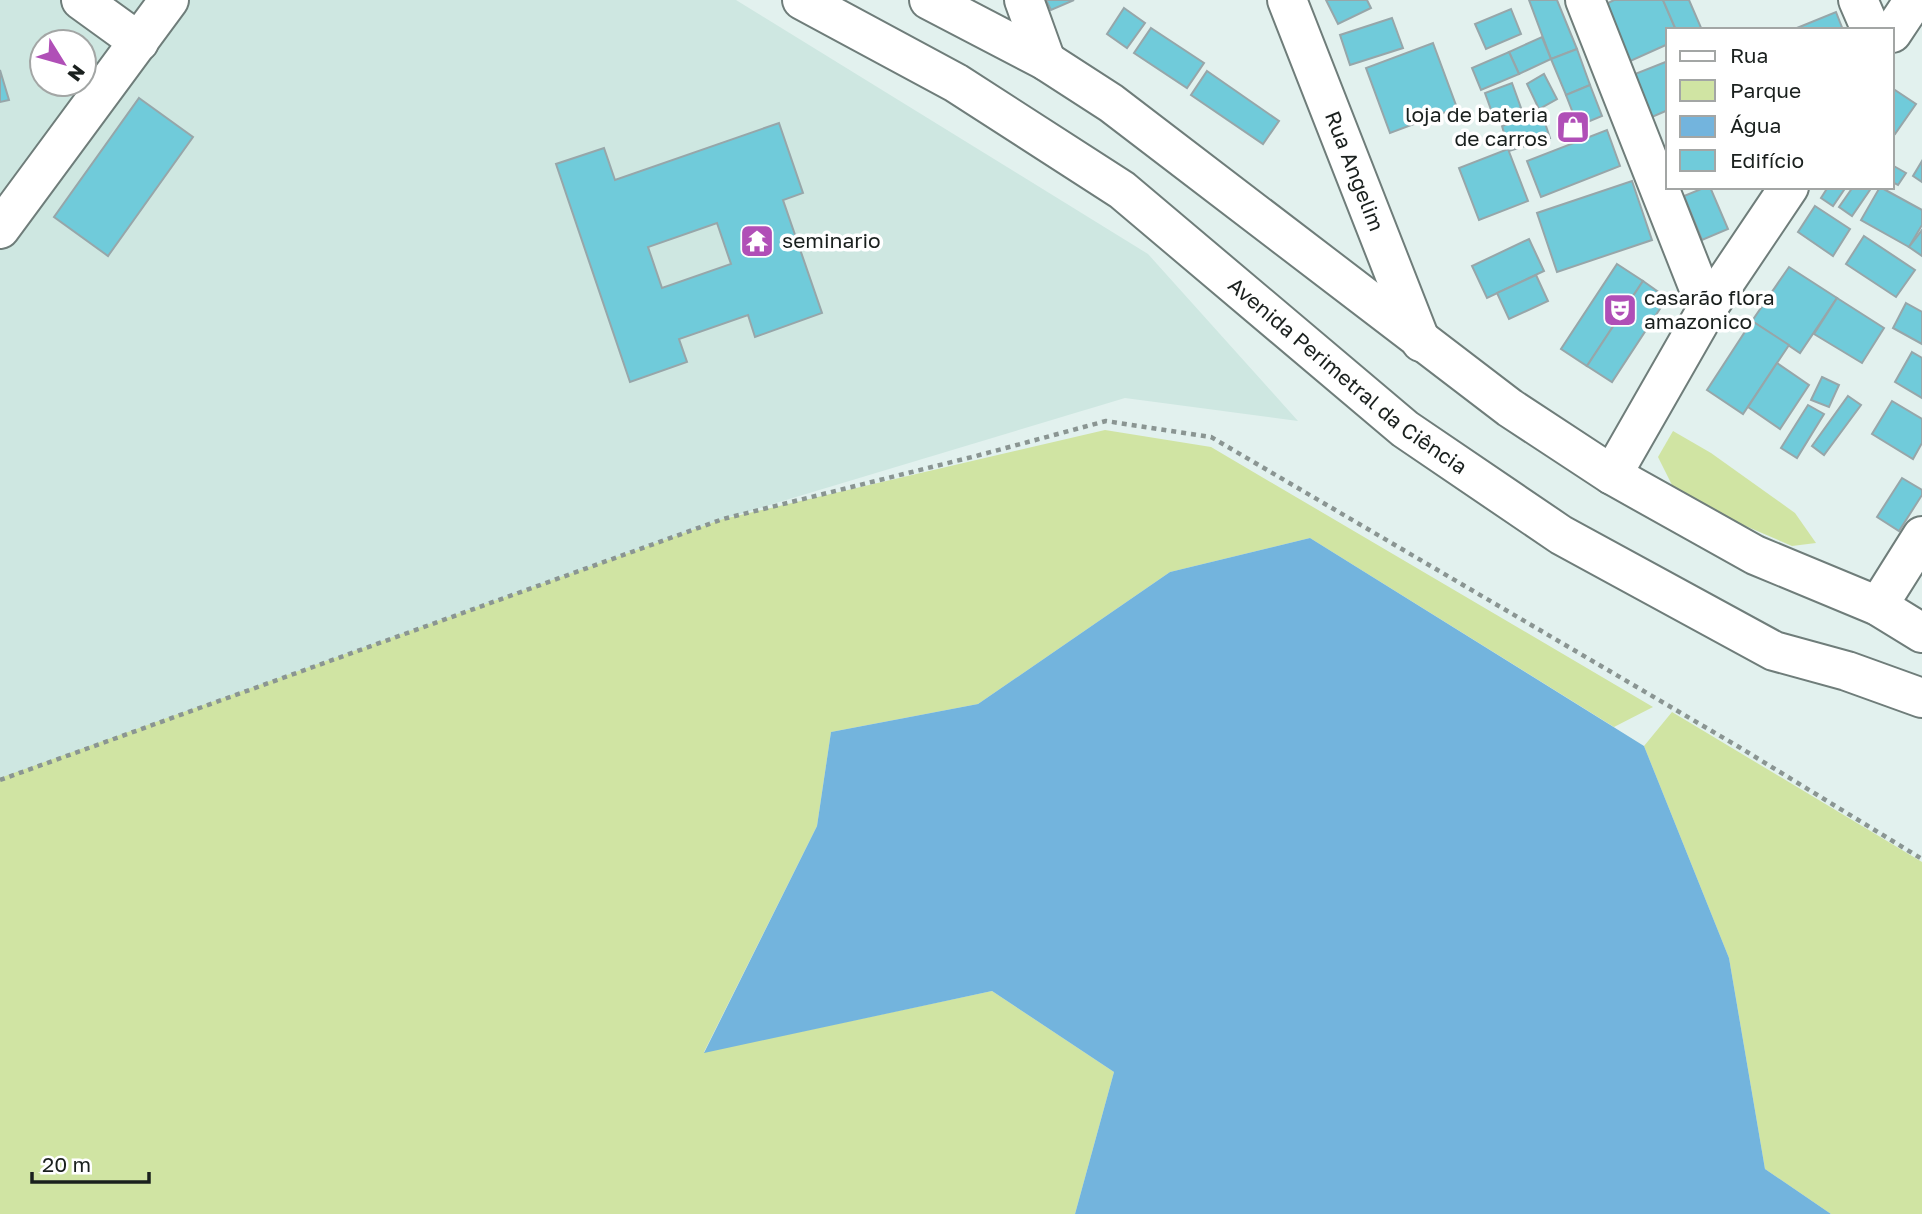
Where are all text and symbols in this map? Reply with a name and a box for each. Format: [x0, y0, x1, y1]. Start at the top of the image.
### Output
north arrow [28, 28, 98, 98]
legend [1666, 28, 1894, 189]
text: Rua [1730, 42, 1768, 68]
text: N [63, 61, 91, 86]
text: Parque [1730, 77, 1801, 103]
place label: loja de bateria de carros [1405, 101, 1548, 151]
street label: Rua Angelim [1320, 107, 1390, 235]
shop icon: loja de bateria de carros [1554, 108, 1592, 146]
text: Água [1730, 112, 1781, 138]
text: Edifício [1730, 147, 1804, 173]
temple icon: seminario [738, 222, 776, 260]
place label: seminario [782, 227, 881, 253]
street label: Avenida Perimetral da Ciência [1223, 271, 1472, 479]
place label: casarão flora amazonico [1644, 284, 1775, 334]
theatre icon: casarão flora amazonico [1601, 291, 1639, 329]
scale bar [32, 1140, 149, 1184]
text: 20 m [42, 1151, 91, 1177]

